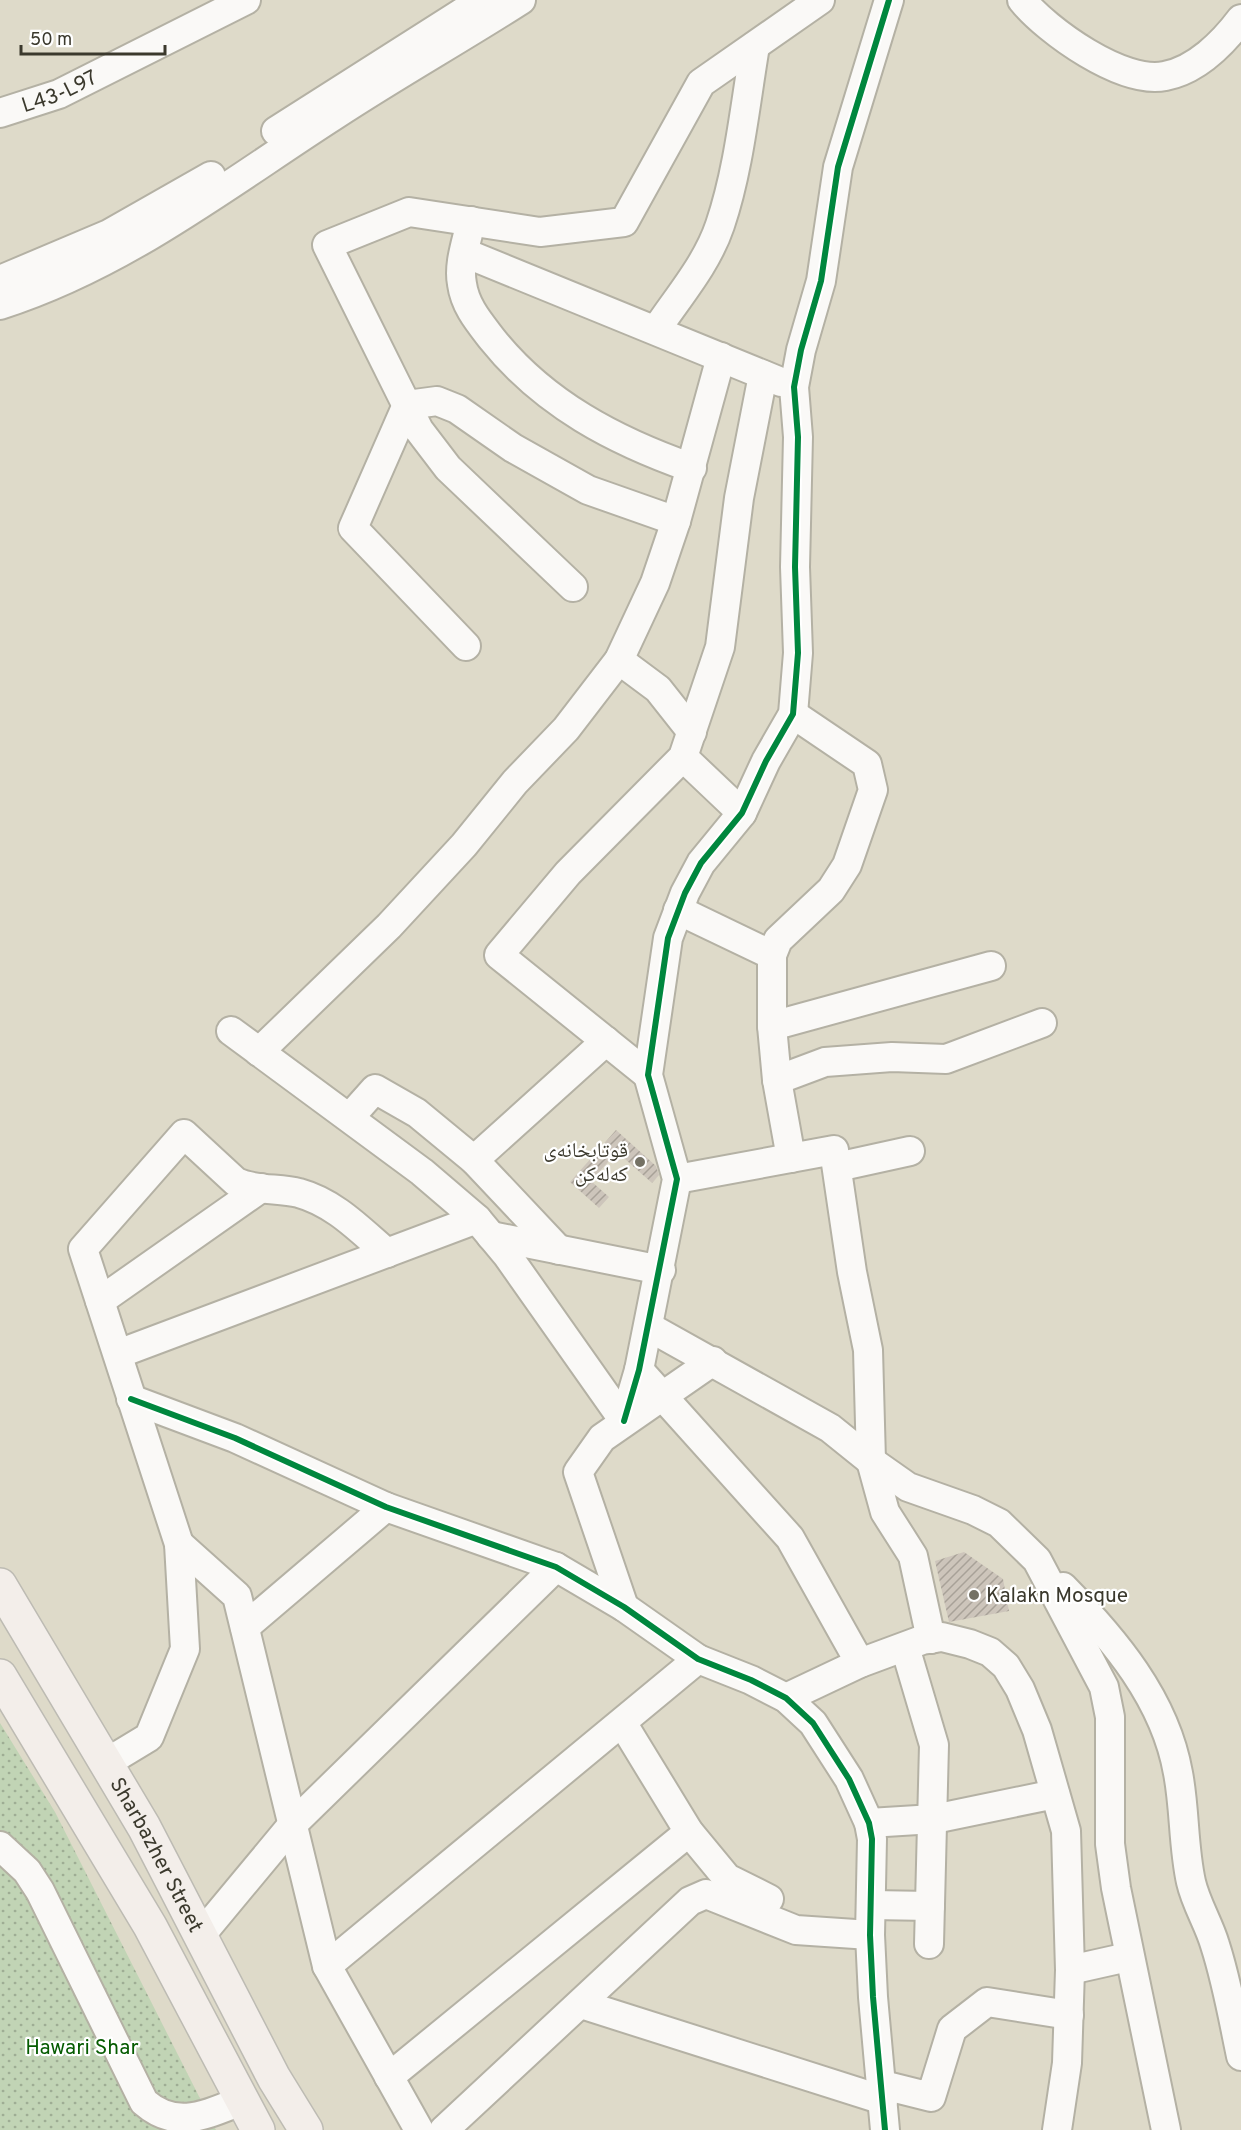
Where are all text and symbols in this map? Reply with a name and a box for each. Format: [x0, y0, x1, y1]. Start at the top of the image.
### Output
scale bar [21, 18, 165, 56]
text: 50 m [30, 29, 72, 52]
street label: L43-L97 [18, 65, 102, 120]
place label: قوتابخانەی کەلەکن [544, 1138, 628, 1189]
marker: قوتابخانەی کەلەکن [633, 1155, 647, 1169]
place label: Kalakn Mosque [986, 1583, 1128, 1610]
marker: Kalakn Mosque [967, 1588, 981, 1602]
street label: Sharbazher Street [103, 1773, 208, 1937]
park label: Hawari Shar [25, 2035, 139, 2062]

